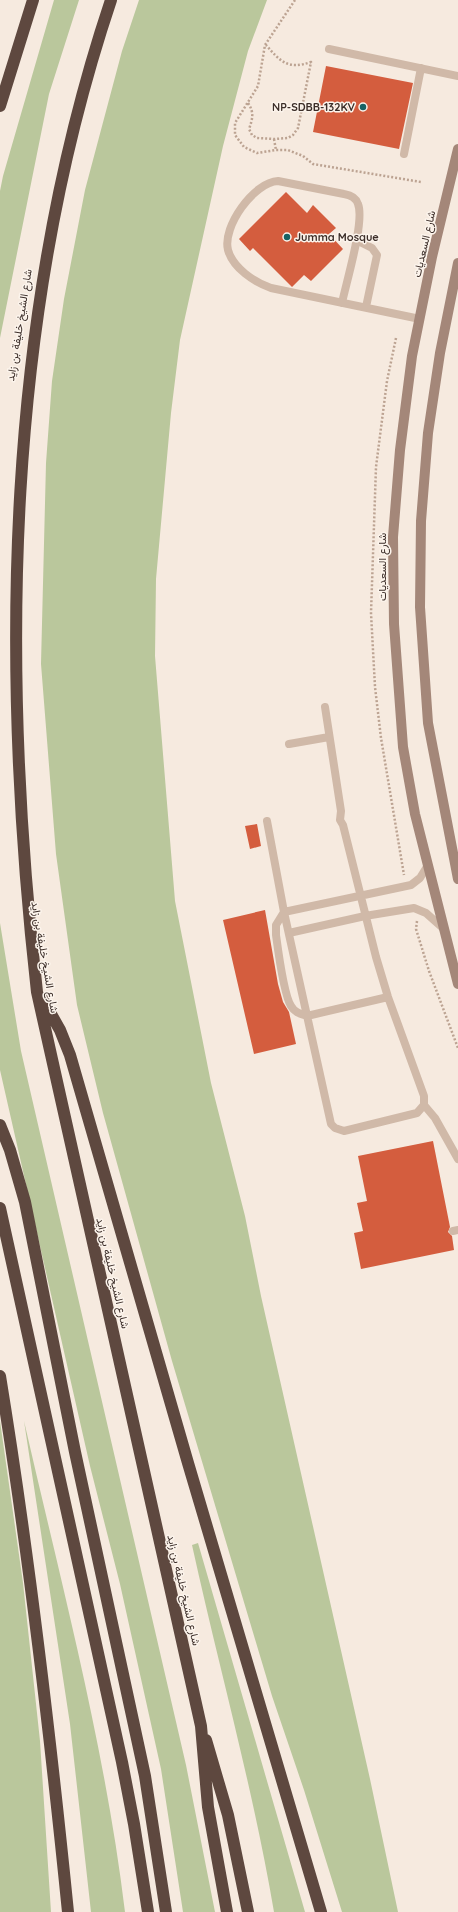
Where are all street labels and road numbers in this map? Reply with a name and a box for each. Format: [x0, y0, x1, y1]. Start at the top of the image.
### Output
street label: شارع السعديات [410, 209, 440, 279]
street label: شارع الشيخ خليفة بن زايد [3, 268, 36, 382]
street label: شارع السعديات [375, 533, 390, 601]
street label: شارع الشيخ خليفة بن زايد [27, 900, 62, 1015]
street label: شارع الشيخ خليفة بن زايد [92, 1216, 133, 1330]
street label: شارع الشيخ خليفة بن زايد [163, 1533, 204, 1647]

